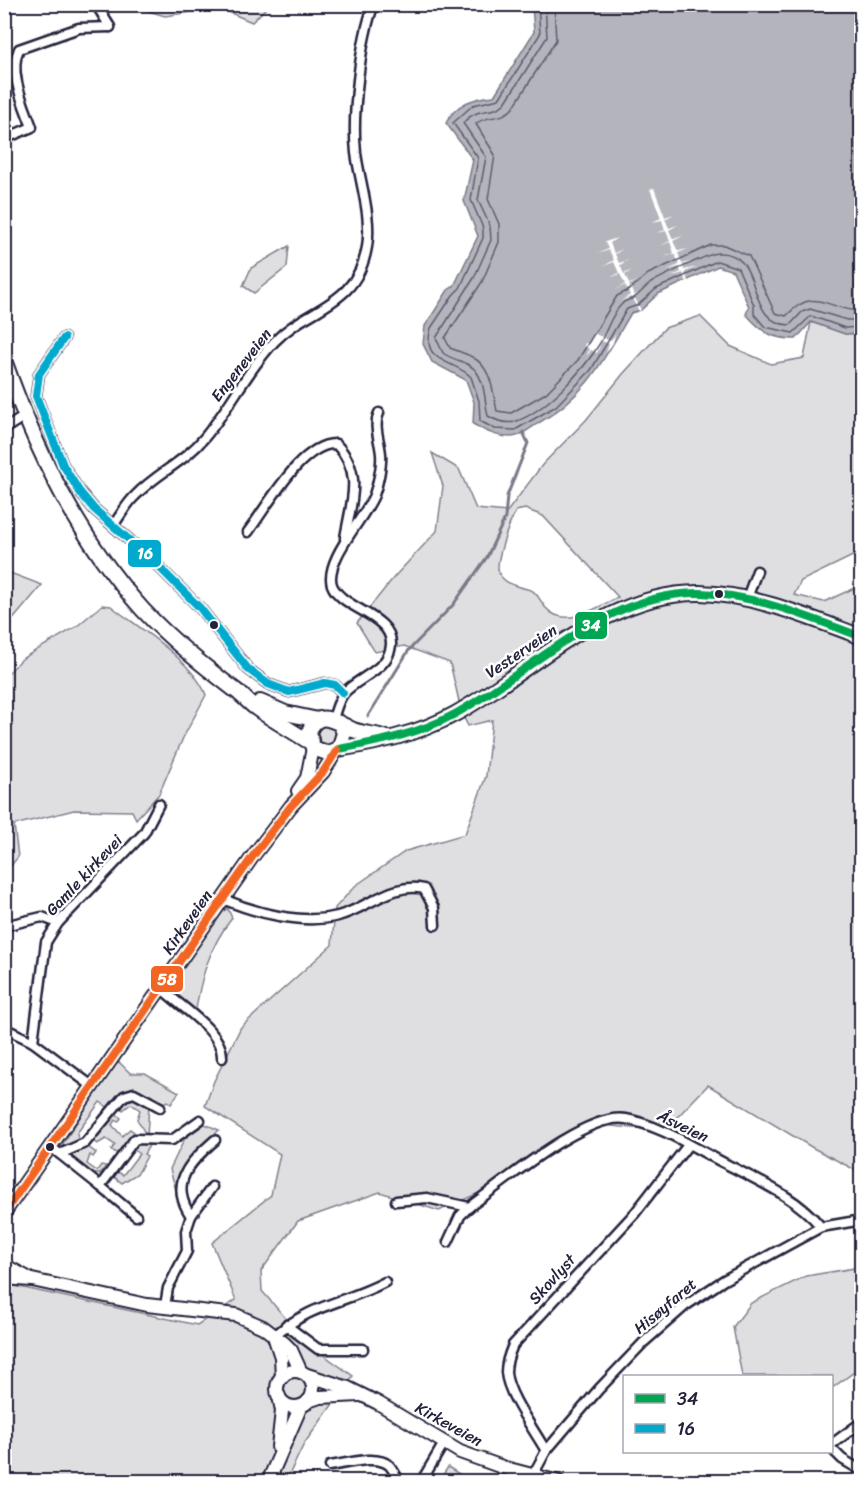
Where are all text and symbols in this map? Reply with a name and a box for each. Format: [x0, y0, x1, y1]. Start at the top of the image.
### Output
street label: Engeneveien [203, 321, 279, 408]
line badge: 16 [127, 539, 162, 568]
text: 16 [137, 539, 153, 568]
unlabelled marker [713, 588, 725, 600]
line badge: 34 [574, 611, 608, 640]
text: 34 [581, 611, 600, 640]
street label: Vesterveien [479, 616, 563, 686]
unlabelled marker [208, 619, 220, 631]
street label: Gamle kirkevei [38, 827, 130, 923]
street label: Kirkeveien [154, 883, 220, 961]
line badge: 58 [150, 965, 184, 993]
text: 58 [157, 965, 177, 994]
street label: Åsveien [651, 1101, 714, 1151]
unlabelled marker [44, 1141, 56, 1153]
street label: Skovlyst [521, 1246, 583, 1311]
street label: Hisøyfaret [627, 1271, 703, 1341]
legend [623, 1375, 833, 1453]
text: 34 [677, 1383, 698, 1415]
street label: Kirkeveien [410, 1393, 489, 1455]
text: 16 [677, 1413, 695, 1445]

